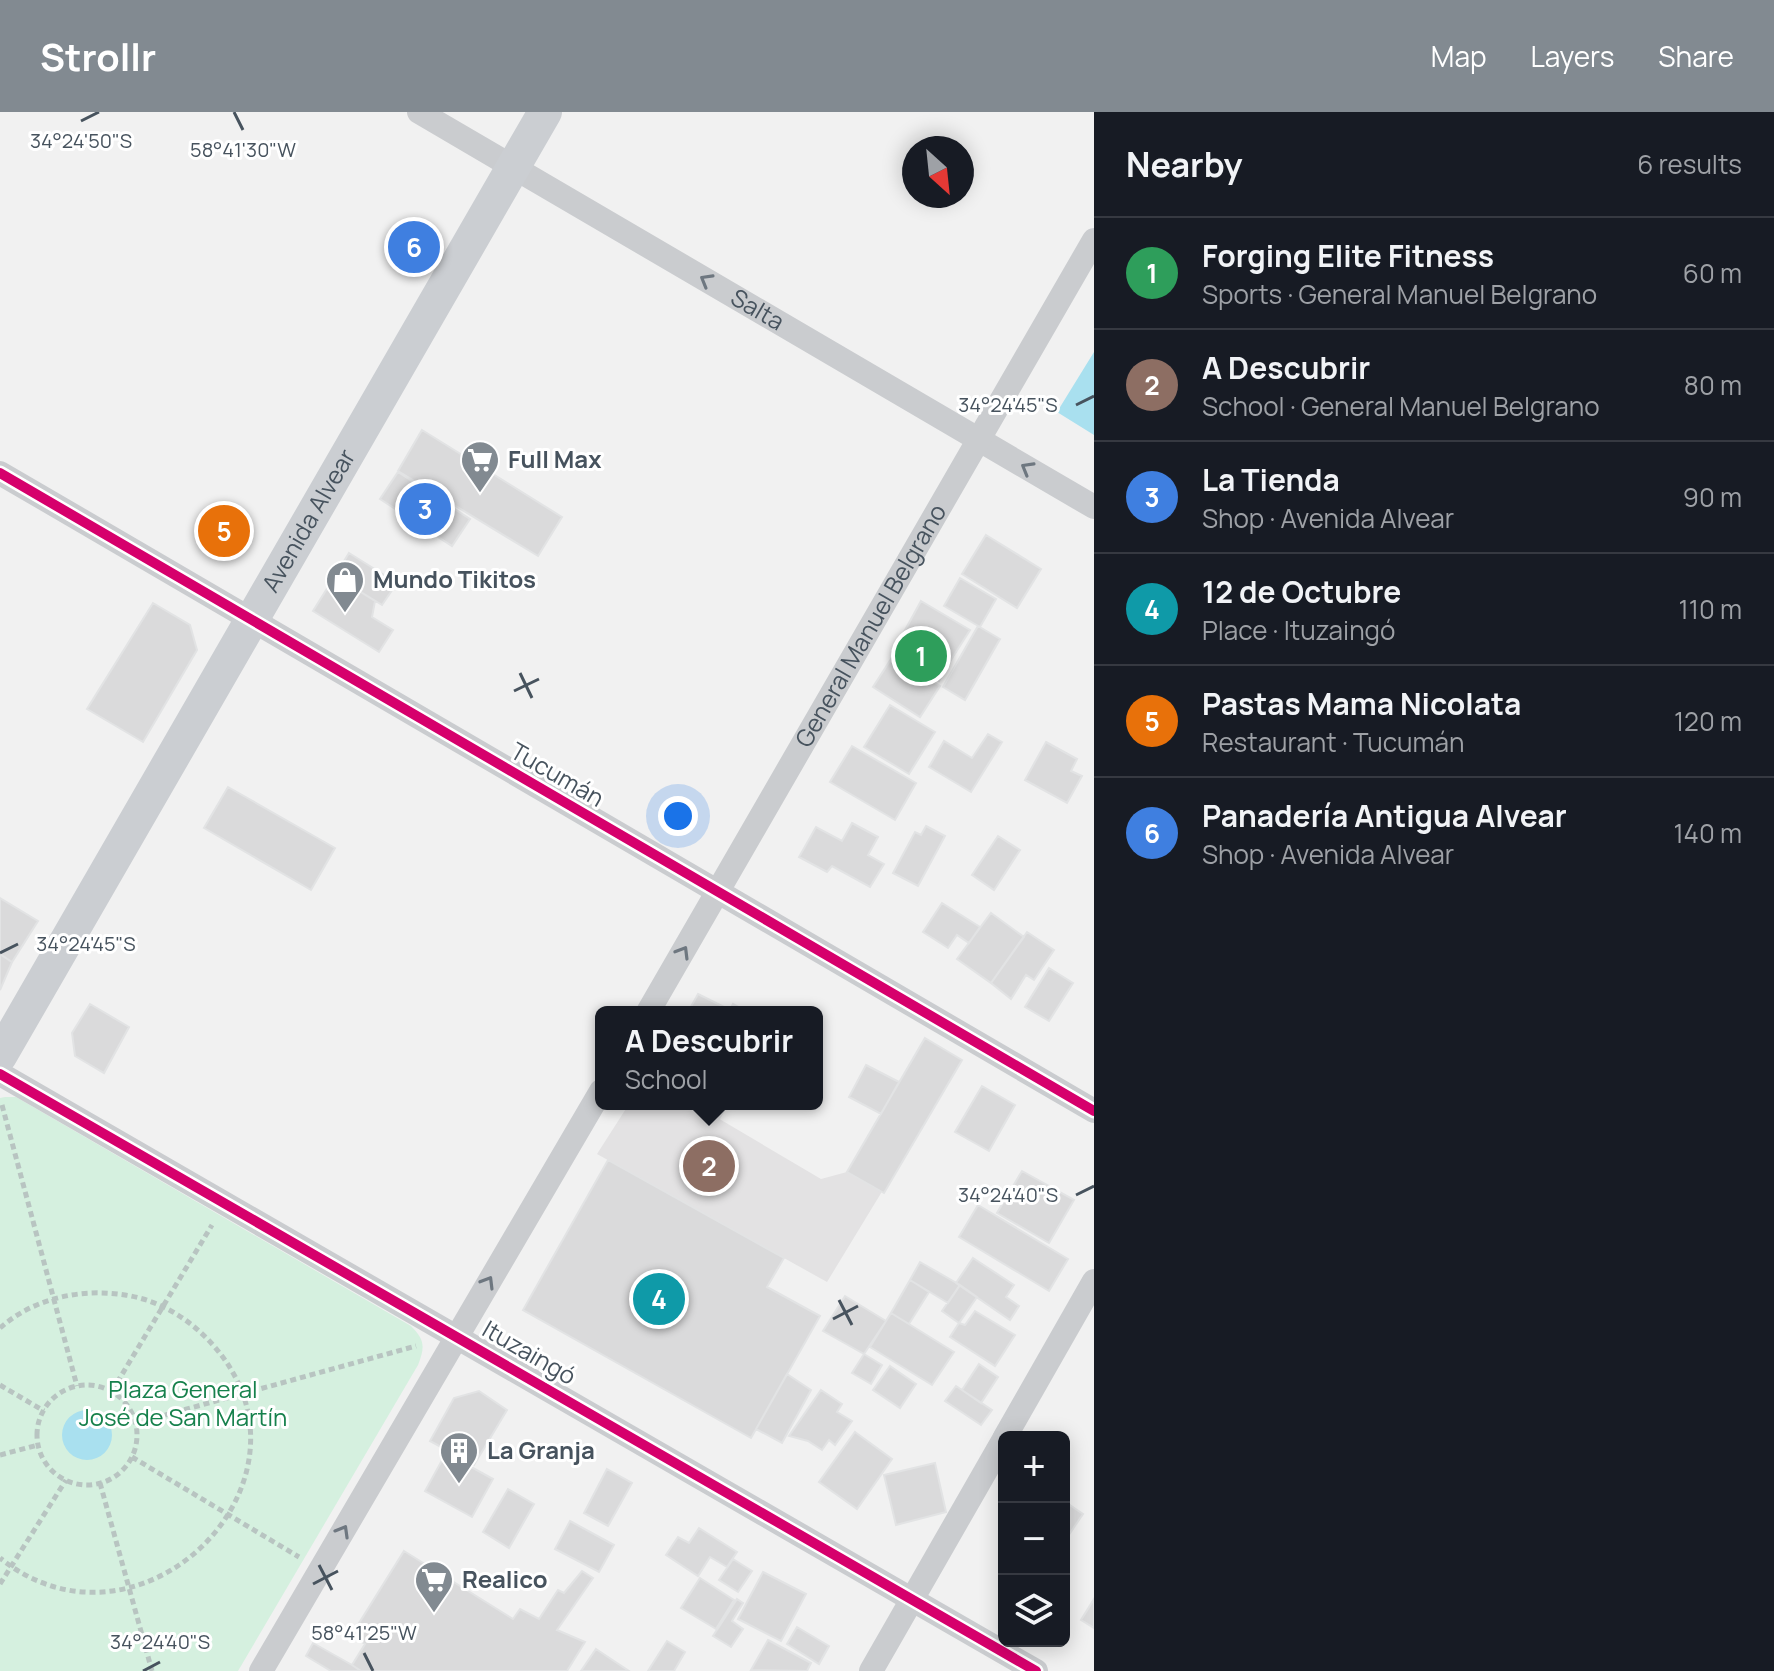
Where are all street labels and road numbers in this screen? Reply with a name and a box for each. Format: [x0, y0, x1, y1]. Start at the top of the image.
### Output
street label: Salta [725, 280, 791, 337]
street label: Avenida Alvear [253, 442, 362, 598]
street label: General Manuel Belgrano [787, 497, 953, 753]
street label: Tucumán [505, 734, 611, 814]
street label: Ituzaingó [477, 1312, 583, 1392]

